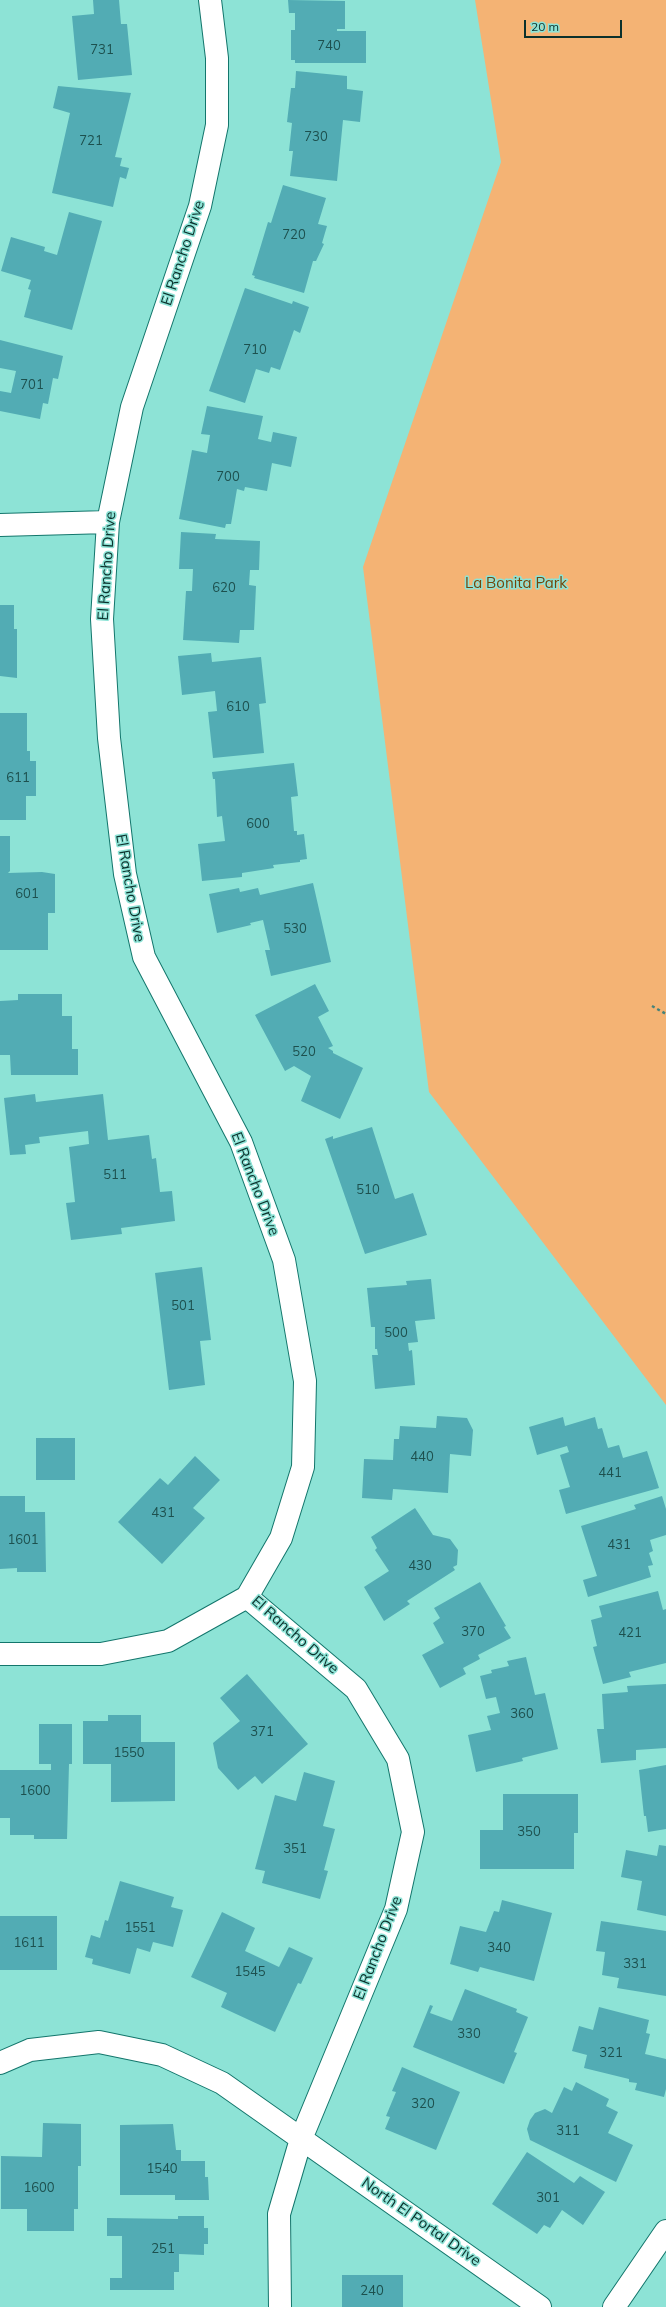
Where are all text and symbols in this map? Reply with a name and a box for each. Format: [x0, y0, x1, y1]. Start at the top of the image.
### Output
scale bar [526, 12, 624, 38]
text: 20 m [531, 19, 559, 34]
house number: 740 [317, 38, 341, 54]
house number: 731 [90, 42, 114, 58]
house number: 730 [304, 129, 328, 145]
house number: 721 [79, 133, 103, 149]
street label: El Rancho Drive [158, 198, 208, 308]
house number: 720 [282, 227, 306, 243]
house number: 710 [243, 342, 267, 358]
house number: 701 [20, 377, 44, 393]
house number: 700 [216, 469, 240, 485]
street label: El Rancho Drive [94, 511, 120, 621]
park label: La Bonita Park [465, 574, 567, 592]
house number: 620 [212, 580, 236, 596]
house number: 610 [226, 699, 250, 715]
house number: 611 [6, 770, 30, 786]
house number: 600 [246, 816, 270, 832]
street label: El Rancho Drive [112, 833, 148, 943]
house number: 601 [15, 886, 39, 902]
house number: 530 [283, 921, 307, 937]
house number: 520 [292, 1044, 316, 1060]
street label: El Rancho Drive [227, 1130, 283, 1238]
house number: 511 [103, 1167, 127, 1183]
house number: 510 [356, 1182, 380, 1198]
house number: 501 [171, 1298, 195, 1314]
house number: 500 [384, 1325, 408, 1341]
house number: 440 [410, 1449, 434, 1465]
house number: 441 [598, 1465, 622, 1481]
house number: 431 [151, 1505, 175, 1521]
house number: 1601 [7, 1532, 39, 1548]
house number: 431 [607, 1537, 631, 1553]
house number: 430 [408, 1558, 432, 1574]
street label: El Rancho Drive [248, 1592, 342, 1678]
house number: 370 [461, 1624, 485, 1640]
house number: 421 [618, 1625, 642, 1641]
house number: 360 [510, 1706, 534, 1722]
house number: 371 [250, 1724, 274, 1740]
house number: 1550 [113, 1745, 145, 1761]
house number: 1600 [19, 1783, 51, 1799]
house number: 350 [517, 1824, 541, 1840]
house number: 351 [283, 1841, 307, 1857]
street label: El Rancho Drive [350, 1894, 406, 2002]
house number: 1551 [124, 1920, 156, 1936]
house number: 1611 [13, 1935, 45, 1951]
house number: 340 [487, 1940, 511, 1956]
house number: 331 [623, 1956, 647, 1972]
house number: 1545 [234, 1964, 266, 1980]
house number: 330 [457, 2026, 481, 2042]
house number: 321 [599, 2045, 623, 2061]
house number: 320 [411, 2096, 435, 2112]
house number: 311 [556, 2123, 580, 2139]
house number: 1540 [146, 2161, 178, 2177]
street label: North El Portal Drive [358, 2174, 484, 2270]
house number: 1600 [23, 2180, 55, 2196]
house number: 301 [536, 2190, 560, 2206]
house number: 251 [151, 2241, 175, 2257]
house number: 240 [360, 2283, 384, 2299]

